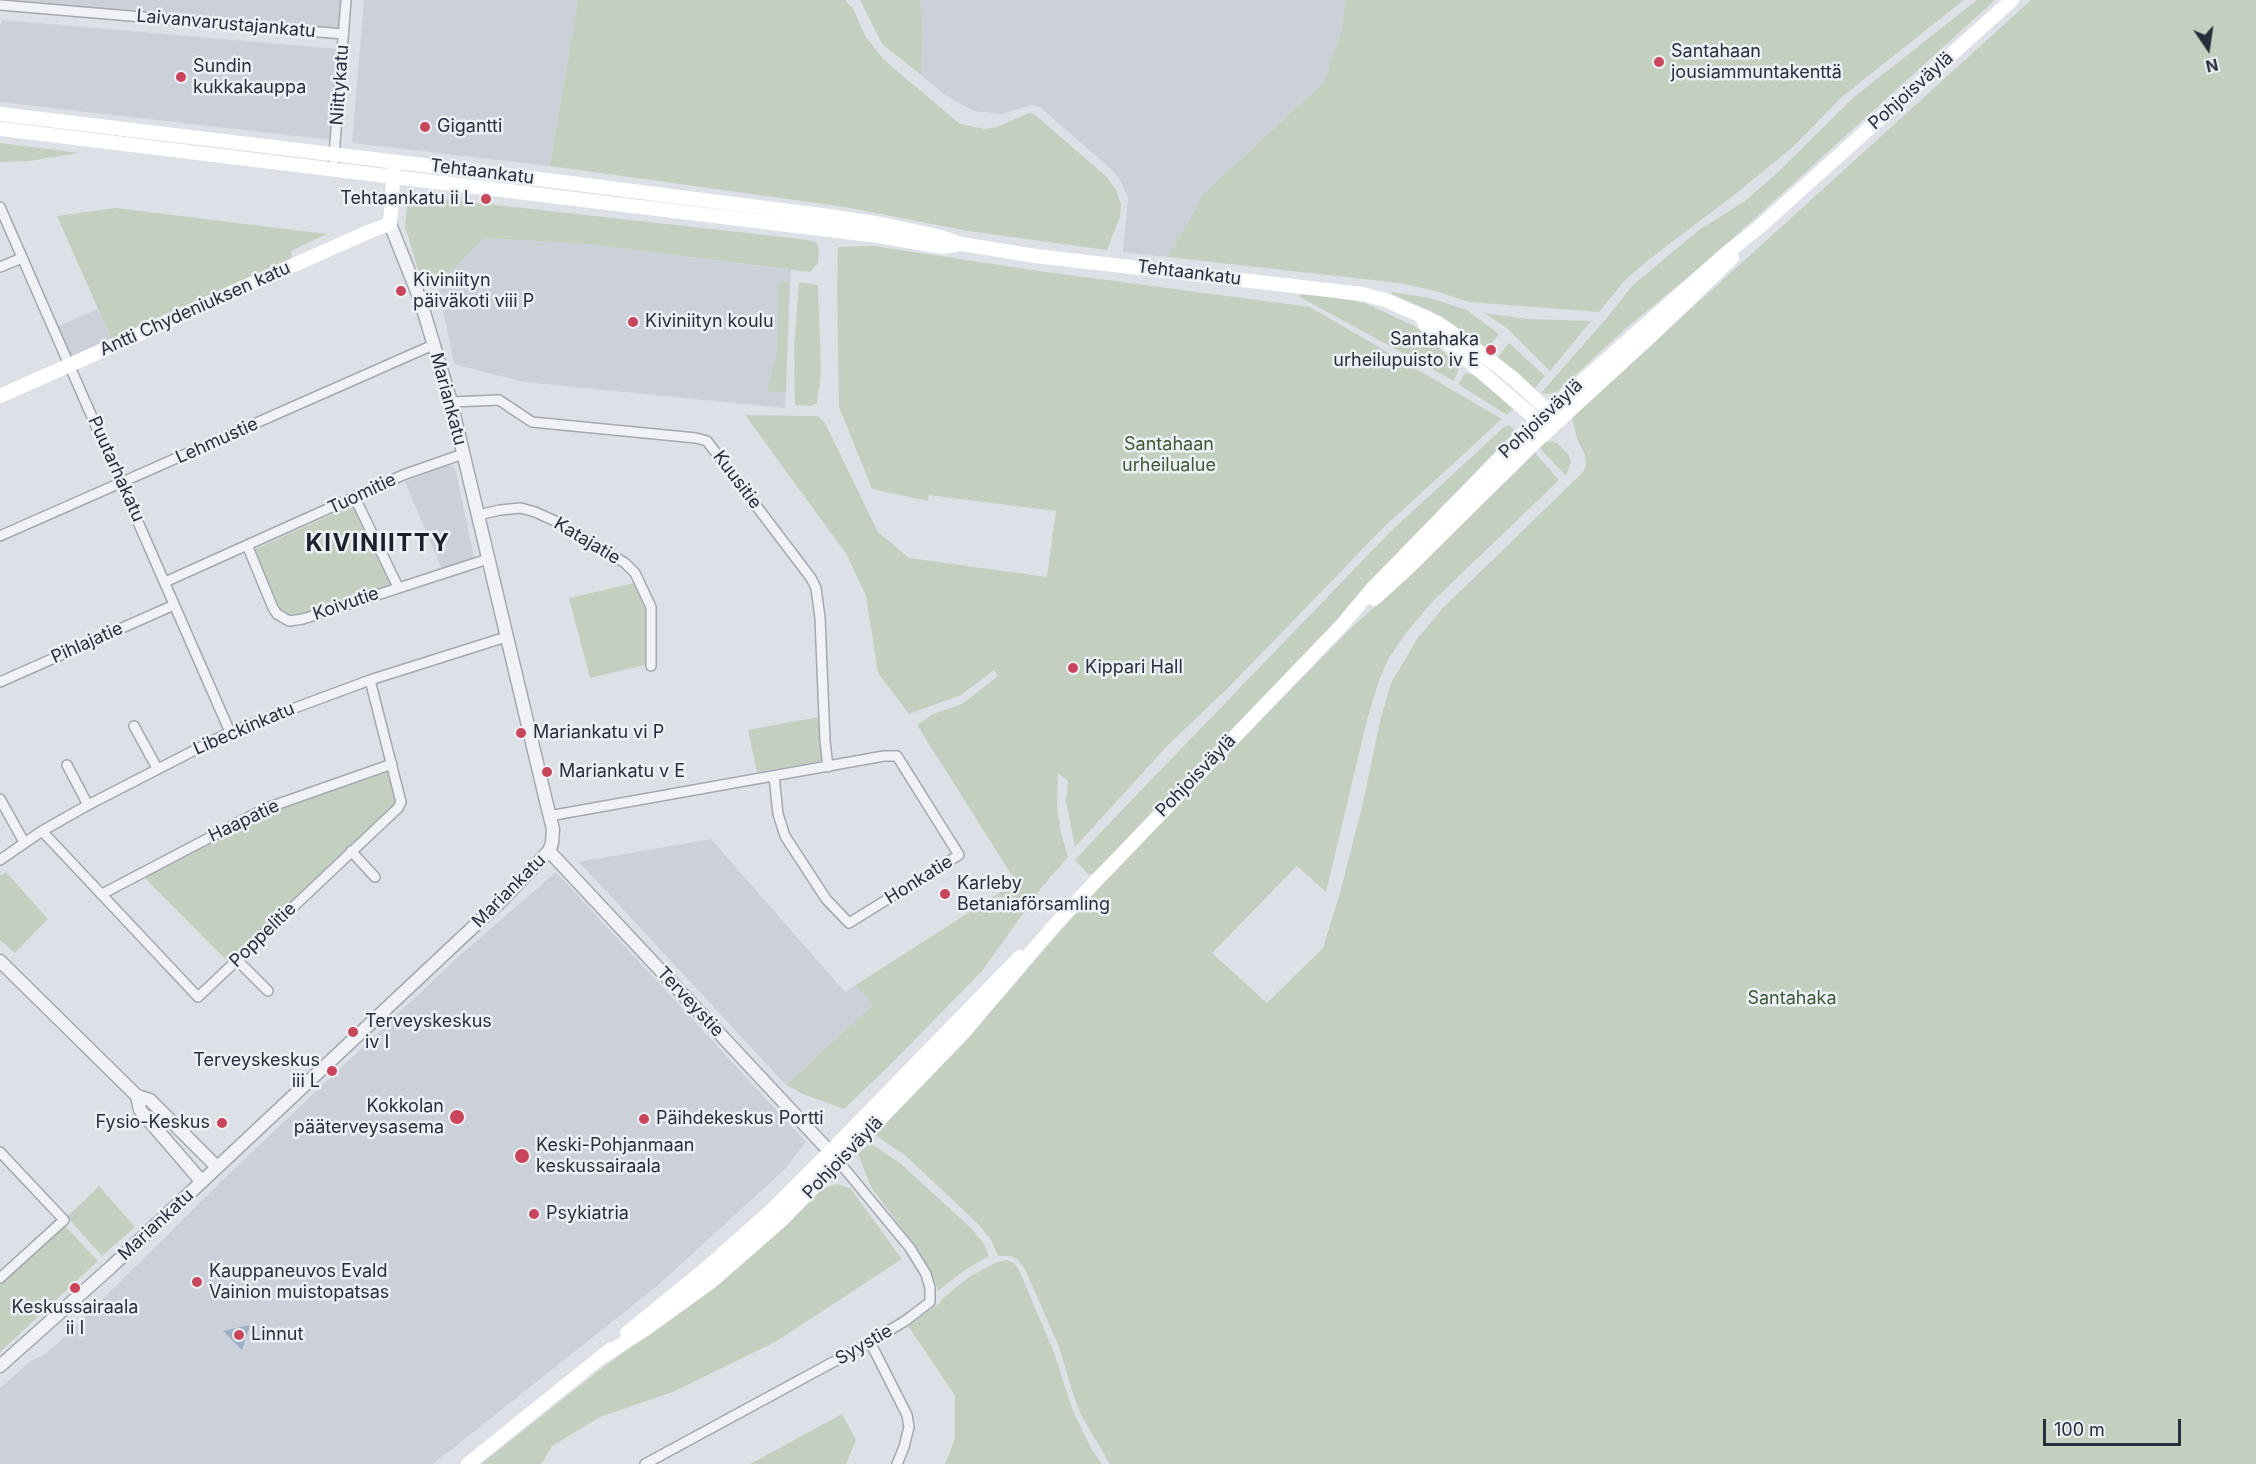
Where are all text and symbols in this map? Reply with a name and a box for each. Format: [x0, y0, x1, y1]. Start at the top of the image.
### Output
street label: Laivanvarustajankatu [135, 5, 317, 43]
north arrow [2178, 18, 2238, 78]
place label: Santahaan jousiammuntakenttä [1671, 41, 1842, 84]
street label: Niittykatu [326, 44, 354, 126]
street label: Pohjoisväylä [1864, 47, 1958, 135]
text: N [2204, 54, 2220, 77]
marker: Santahaan jousiammuntakenttä [1652, 55, 1666, 69]
place label: Sundin kukkakauppa [193, 56, 306, 98]
marker: Sundin kukkakauppa [174, 70, 188, 84]
place label: Gigantti [437, 116, 502, 138]
marker: Gigantti [418, 120, 432, 134]
street label: Tehtaankatu [429, 155, 535, 189]
place label: Tehtaankatu ii L [340, 188, 474, 210]
marker: Tehtaankatu ii L [479, 192, 493, 206]
street label: Tehtaankatu [1136, 256, 1242, 290]
street label: Antti Chydeniuksen katu [96, 257, 294, 361]
place label: Kiviniityn päiväkoti viii P [413, 270, 534, 312]
marker: Kiviniityn päiväkoti viii P [394, 284, 408, 298]
place label: Kiviniityn koulu [645, 311, 774, 333]
marker: Kiviniityn koulu [626, 315, 640, 329]
place label: Santahaka urheilupuisto iv E [1333, 329, 1479, 372]
marker: Santahaka urheilupuisto iv E [1484, 343, 1498, 357]
street label: Mariankatu [425, 350, 471, 448]
street label: Pohjoisväylä [1495, 375, 1587, 463]
street label: Puutarhakatu [83, 413, 149, 525]
street label: Lehmustie [172, 413, 262, 469]
park label: Santahaan urheilualue [1122, 434, 1216, 476]
street label: Kuusitie [708, 447, 766, 513]
street label: Tuomitie [325, 469, 399, 519]
street label: Katajatie [550, 513, 624, 569]
district label: KIVINIITTY [305, 530, 451, 558]
street label: Koivutie [310, 583, 382, 625]
street label: Pihlajatie [48, 618, 126, 668]
place label: Kippari Hall [1085, 657, 1183, 679]
marker: Kippari Hall [1066, 661, 1080, 675]
street label: Libeckinkatu [190, 698, 298, 760]
place label: Mariankatu vi P [533, 722, 664, 744]
marker: Mariankatu vi P [514, 726, 528, 740]
street label: Pohjoisväylä [1151, 730, 1241, 822]
place label: Mariankatu v E [559, 761, 685, 783]
marker: Mariankatu v E [540, 765, 554, 779]
street label: Haapatie [205, 795, 283, 847]
street label: Mariankatu [468, 850, 550, 932]
street label: Honkatie [881, 851, 957, 909]
place label: Karleby Betaniaförsamling [957, 873, 1110, 916]
marker: Karleby Betaniaförsamling [938, 887, 952, 901]
street label: Poppelitie [225, 898, 301, 972]
street label: Terveystie [652, 962, 728, 1042]
park label: Santahaka [1747, 988, 1837, 1010]
place label: Terveyskeskus iv I [365, 1011, 492, 1054]
marker: Terveyskeskus iv I [346, 1025, 360, 1039]
place label: Terveyskeskus iii L [193, 1050, 320, 1092]
marker: Terveyskeskus iii L [325, 1064, 339, 1078]
place label: Kokkolan pääterveysasema [294, 1096, 444, 1138]
marker: Kokkolan pääterveysasema [448, 1108, 466, 1126]
place label: Päihdekeskus Portti [656, 1108, 824, 1130]
place label: Fysio-Keskus [96, 1112, 210, 1134]
marker: Päihdekeskus Portti [637, 1112, 651, 1126]
street label: Pohjoisväylä [798, 1112, 888, 1204]
marker: Fysio-Keskus [215, 1116, 229, 1130]
place label: Keski-Pohjanmaan keskussairaala [536, 1135, 694, 1178]
marker: Keski-Pohjanmaan keskussairaala [513, 1147, 531, 1165]
street label: Mariankatu [114, 1185, 198, 1265]
place label: Psykiatria [546, 1203, 629, 1225]
marker: Psykiatria [527, 1207, 541, 1221]
place label: Kauppaneuvos Evald Vainion muistopatsas [209, 1261, 389, 1304]
marker: Kauppaneuvos Evald Vainion muistopatsas [190, 1275, 204, 1289]
marker: Keskussairaala ii I [68, 1281, 82, 1295]
place label: Keskussairaala ii I [12, 1297, 138, 1340]
street label: Syystie [832, 1320, 896, 1370]
place label: Linnut [251, 1324, 303, 1346]
marker: Linnut [232, 1328, 246, 1342]
scale bar [2046, 1407, 2184, 1445]
text: 100 m [2054, 1419, 2105, 1440]

